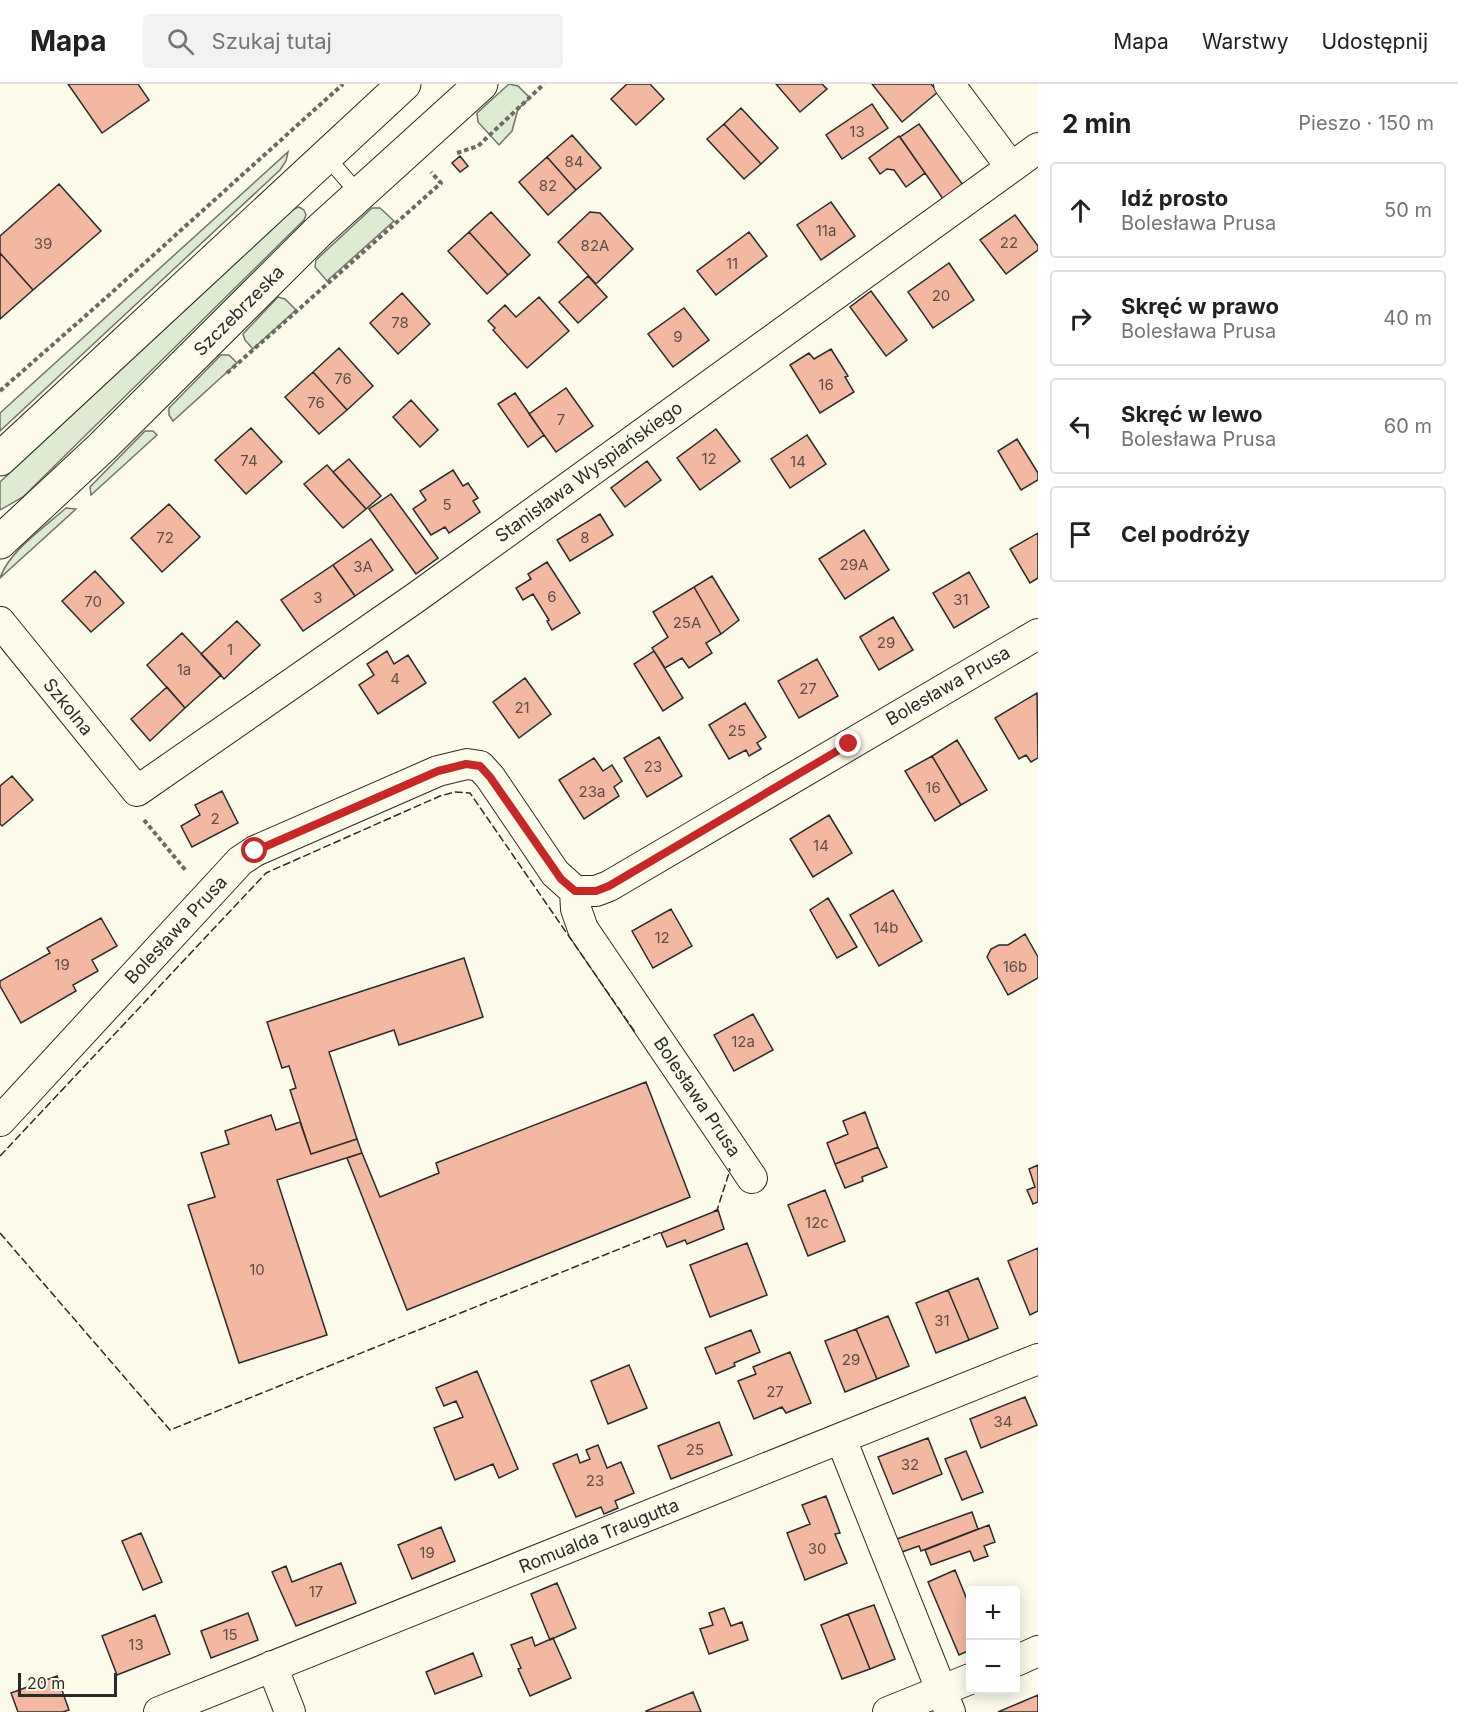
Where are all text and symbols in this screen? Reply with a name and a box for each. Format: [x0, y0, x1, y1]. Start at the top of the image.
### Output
search box [143, 14, 563, 68]
text: Mapa [30, 24, 107, 58]
icon: search [164, 25, 197, 58]
text: Szukaj tutaj [212, 28, 332, 54]
text: Mapa [1113, 29, 1169, 54]
text: Warstwy [1202, 29, 1288, 54]
text: Udostępnij [1321, 29, 1428, 54]
text: 2 min [1062, 108, 1132, 139]
text: Pieszo · 150 m [1298, 111, 1434, 135]
house number: 13 [849, 122, 865, 141]
house number: 84 [565, 152, 583, 171]
house number: 82 [539, 176, 557, 195]
text: Idź prosto [1121, 185, 1228, 211]
icon: ahead [1064, 194, 1097, 227]
text: 50 m [1384, 198, 1432, 222]
text: Bolesława Prusa [1121, 211, 1276, 235]
house number: 11a [816, 221, 836, 240]
house number: 22 [1000, 233, 1018, 252]
house number: 39 [34, 234, 52, 253]
house number: 82A [581, 236, 609, 255]
house number: 11 [726, 254, 738, 273]
street label: Szczebrzeska [189, 261, 288, 360]
house number: 20 [932, 286, 950, 305]
text: Skręć w prawo [1121, 293, 1279, 319]
icon: right [1064, 302, 1097, 335]
text: 40 m [1383, 306, 1432, 330]
house number: 78 [391, 313, 409, 332]
text: Bolesława Prusa [1121, 319, 1276, 343]
house number: 9 [673, 327, 683, 346]
house number: 76 [334, 369, 352, 388]
house number: 16 [818, 375, 834, 394]
house number: 76 [307, 393, 325, 412]
street label: Stanisława Wyspiańskiego [491, 397, 686, 547]
text: Skręć w lewo [1121, 401, 1262, 427]
house number: 7 [557, 410, 565, 429]
icon: left [1064, 410, 1097, 443]
text: 60 m [1384, 414, 1432, 438]
text: Bolesława Prusa [1121, 427, 1276, 451]
house number: 12 [701, 449, 717, 468]
house number: 74 [240, 451, 258, 470]
house number: 14 [790, 452, 806, 471]
house number: 5 [442, 495, 452, 514]
icon: arrive [1064, 518, 1097, 551]
text: Cel podróży [1121, 521, 1250, 547]
house number: 72 [156, 528, 174, 547]
house number: 8 [580, 528, 590, 547]
house number: 29A [840, 555, 868, 574]
house number: 3A [353, 557, 373, 576]
house number: 6 [547, 587, 557, 606]
house number: 3 [313, 588, 323, 607]
house number: 31 [953, 590, 969, 609]
house number: 70 [84, 592, 102, 611]
house number: 25A [673, 613, 701, 632]
house number: 29 [877, 633, 895, 652]
house number: 1 [227, 640, 233, 659]
street label: Bolesława Prusa [882, 642, 1014, 730]
house number: 1a [177, 660, 191, 679]
house number: 4 [390, 669, 400, 688]
street label: Szkolna [39, 674, 98, 739]
house number: 27 [799, 679, 817, 698]
house number: 21 [514, 698, 530, 717]
house number: 25 [728, 721, 746, 740]
route end [835, 730, 861, 756]
house number: 23 [644, 757, 662, 776]
house number: 16 [925, 778, 941, 797]
house number: 23a [579, 782, 605, 801]
house number: 2 [210, 809, 220, 828]
house number: 14 [813, 836, 829, 855]
route start [241, 837, 267, 863]
street label: Bolesława Prusa [120, 871, 231, 988]
house number: 14b [874, 918, 898, 937]
house number: 12 [654, 928, 670, 947]
house number: 19 [54, 955, 70, 974]
house number: 16b [1003, 957, 1027, 976]
house number: 12a [731, 1032, 755, 1051]
street label: Bolesława Prusa [650, 1033, 745, 1161]
house number: 12c [805, 1213, 829, 1232]
house number: 10 [249, 1260, 265, 1279]
house number: 31 [934, 1311, 950, 1330]
house number: 29 [842, 1350, 860, 1369]
house number: 27 [766, 1382, 784, 1401]
house number: 34 [994, 1412, 1012, 1431]
house number: 25 [686, 1440, 704, 1459]
house number: 32 [901, 1455, 919, 1474]
house number: 23 [586, 1471, 604, 1490]
street label: Romualda Traugutta [516, 1494, 682, 1577]
house number: 30 [808, 1539, 826, 1558]
house number: 19 [419, 1543, 435, 1562]
house number: 17 [309, 1582, 323, 1601]
map controls [966, 1586, 1020, 1694]
button: + [966, 1586, 1020, 1640]
house number: 15 [222, 1625, 238, 1644]
house number: 13 [128, 1635, 144, 1654]
button: − [966, 1640, 1020, 1694]
scale bar [18, 1670, 117, 1698]
text: 20 m [27, 1673, 65, 1693]

